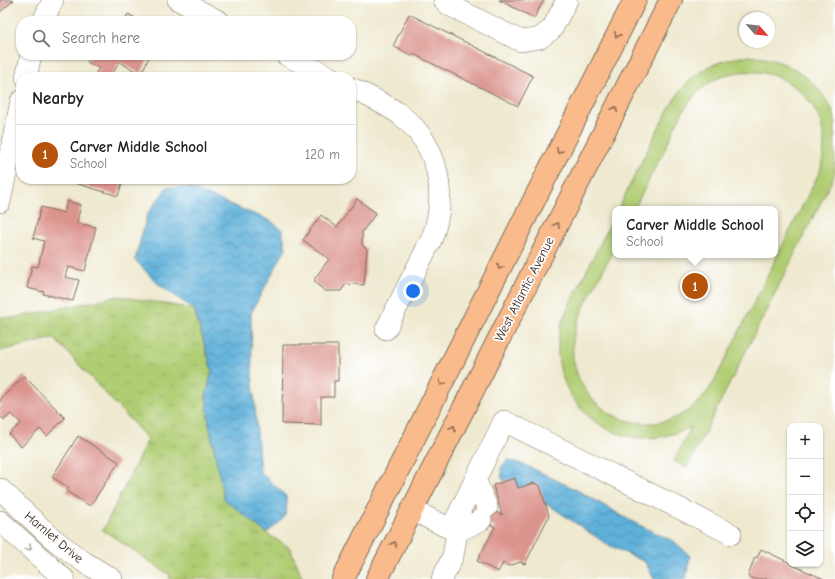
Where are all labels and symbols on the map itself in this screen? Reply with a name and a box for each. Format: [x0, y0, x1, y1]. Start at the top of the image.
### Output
north arrow [739, 12, 775, 48]
one-way arrow [614, 31, 622, 38]
one-way arrow [611, 106, 618, 113]
one-way arrow [556, 147, 564, 154]
one-way arrow [552, 222, 559, 229]
street label: West Atlantic Avenue [491, 234, 557, 344]
one-way arrow [497, 263, 505, 270]
pin: 1 [682, 271, 708, 301]
your location [403, 281, 423, 301]
one-way arrow [439, 379, 447, 386]
one-way arrow [448, 425, 456, 432]
street label: Hamlet Drive [21, 508, 87, 566]
one-way arrow [390, 541, 397, 548]
one-way arrow [24, 543, 31, 550]

